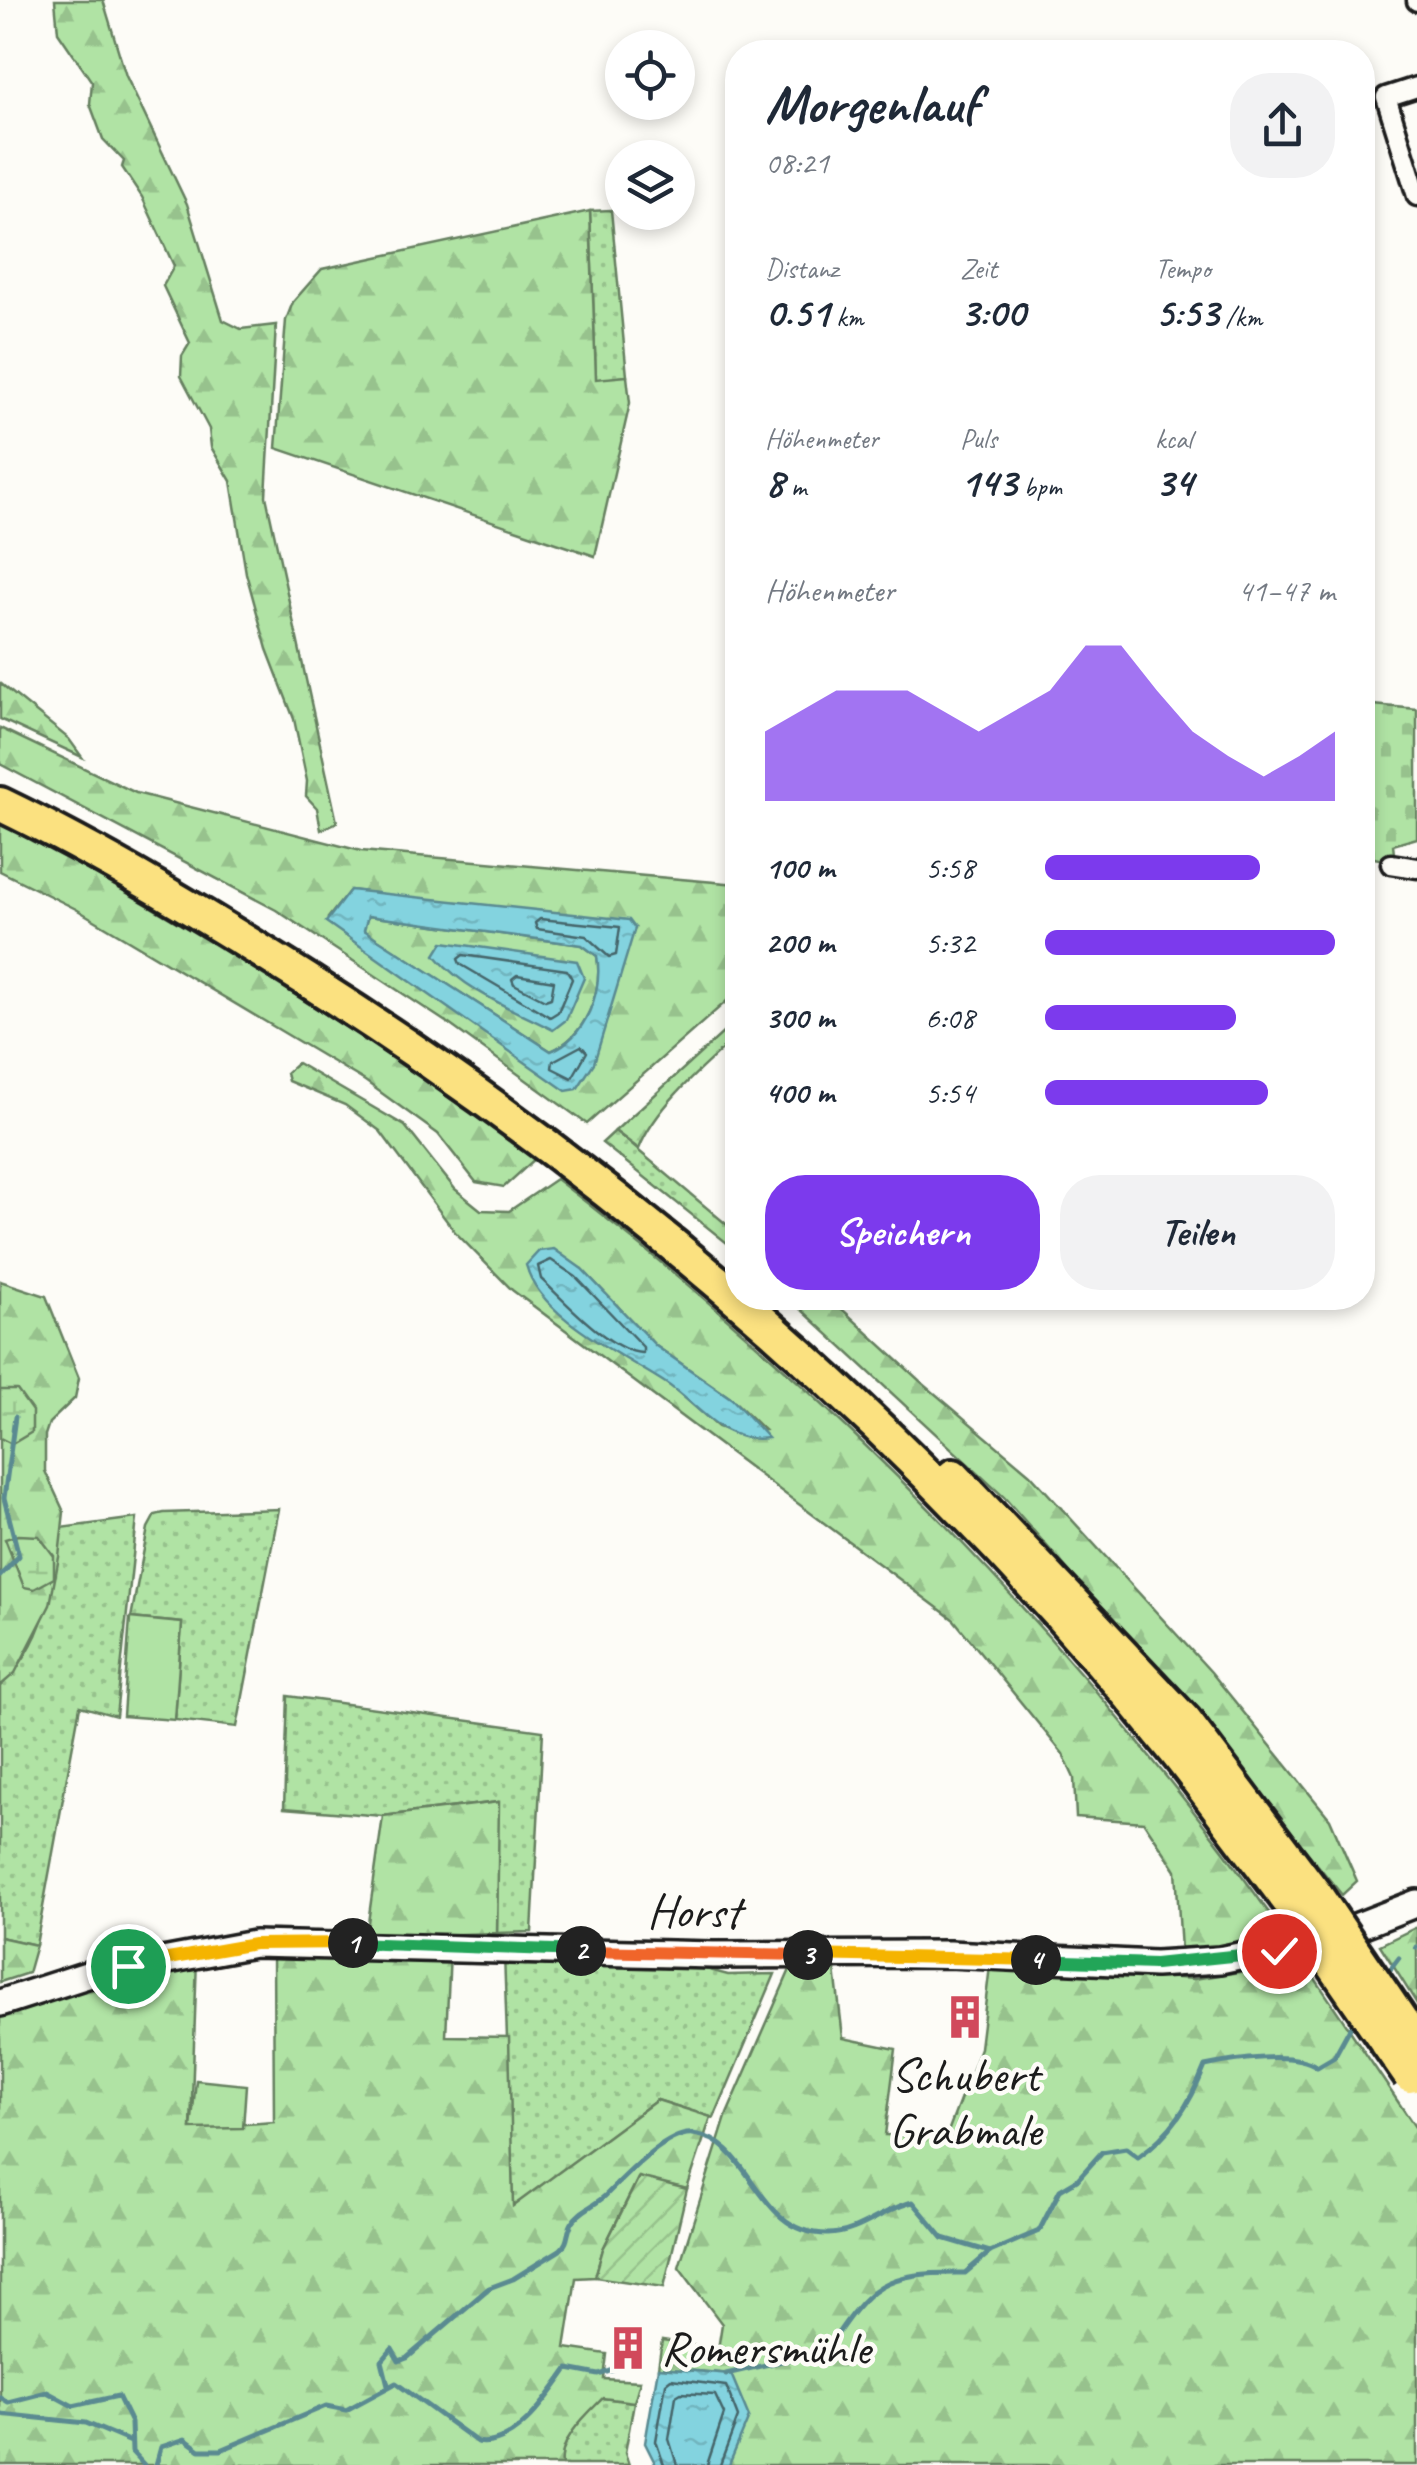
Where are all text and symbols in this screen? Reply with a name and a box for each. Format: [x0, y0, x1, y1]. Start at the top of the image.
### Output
map controls [605, 30, 695, 230]
button: locate [605, 30, 695, 120]
text: Morgenlauf [765, 69, 978, 139]
button: share [1230, 73, 1335, 178]
button: layers [605, 140, 695, 230]
text: 08:21 [765, 142, 829, 183]
text: Distanz [765, 251, 838, 286]
text: Zeit [960, 251, 997, 286]
text: Tempo [1155, 251, 1211, 286]
text: 0.51 [765, 286, 829, 339]
text: 3:00 [960, 286, 1025, 339]
text: 5:53 [1155, 286, 1219, 339]
text: km [829, 299, 864, 334]
text: /km [1219, 299, 1262, 334]
text: Höhenmeter [765, 421, 879, 456]
text: Puls [960, 421, 997, 456]
text: kcal [1155, 421, 1192, 456]
text: 8 [765, 456, 784, 509]
text: 143 [960, 456, 1017, 509]
text: 34 [1155, 456, 1193, 509]
text: m [784, 469, 806, 504]
text: bpm [1017, 469, 1062, 504]
text: Höhenmeter [765, 570, 895, 611]
text: 41–47 m [1237, 570, 1335, 611]
text: 100 m [765, 847, 834, 888]
text: 5:58 [925, 847, 975, 888]
text: 200 m [765, 922, 834, 963]
text: 5:32 [925, 922, 975, 963]
text: 300 m [765, 997, 834, 1038]
text: 6:08 [925, 997, 975, 1038]
text: 400 m [765, 1072, 834, 1113]
text: 5:54 [925, 1072, 975, 1113]
button: Speichern [765, 1175, 1040, 1290]
button: Teilen [1060, 1175, 1335, 1290]
street label: Horst [647, 1880, 747, 1942]
pin [1237, 1909, 1322, 1994]
pin: 1 [328, 1918, 378, 1968]
pin [86, 1924, 171, 2009]
icon: check [1252, 1924, 1307, 1979]
text: 1 [347, 1925, 359, 1960]
pin: 2 [556, 1926, 606, 1976]
pin: 3 [783, 1930, 833, 1980]
text: 2 [575, 1933, 587, 1968]
pin: 4 [1011, 1935, 1061, 1985]
text: 3 [802, 1937, 814, 1972]
icon: arrive [101, 1939, 156, 1994]
text: 4 [1030, 1942, 1042, 1977]
building icon: Schubert Grabmale [941, 1993, 989, 2041]
place label: Schubert Grabmale [889, 2045, 1044, 2160]
place label: Romersmühle [661, 2318, 873, 2378]
building icon: Romersmühle [604, 2324, 652, 2372]

